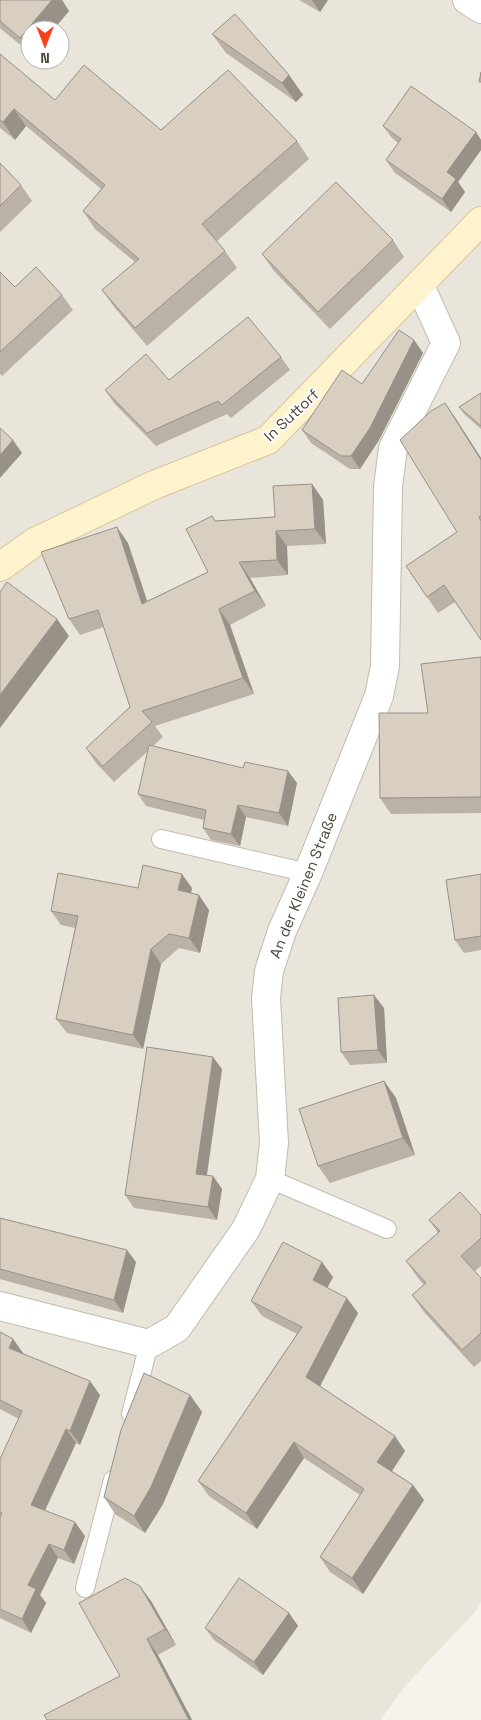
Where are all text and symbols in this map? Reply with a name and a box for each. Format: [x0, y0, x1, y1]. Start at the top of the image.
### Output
north arrow [20, 20, 70, 70]
text: N [40, 49, 50, 67]
street label: In Suttorf [260, 384, 323, 445]
street label: An der Kleinen Straße [265, 809, 341, 961]

